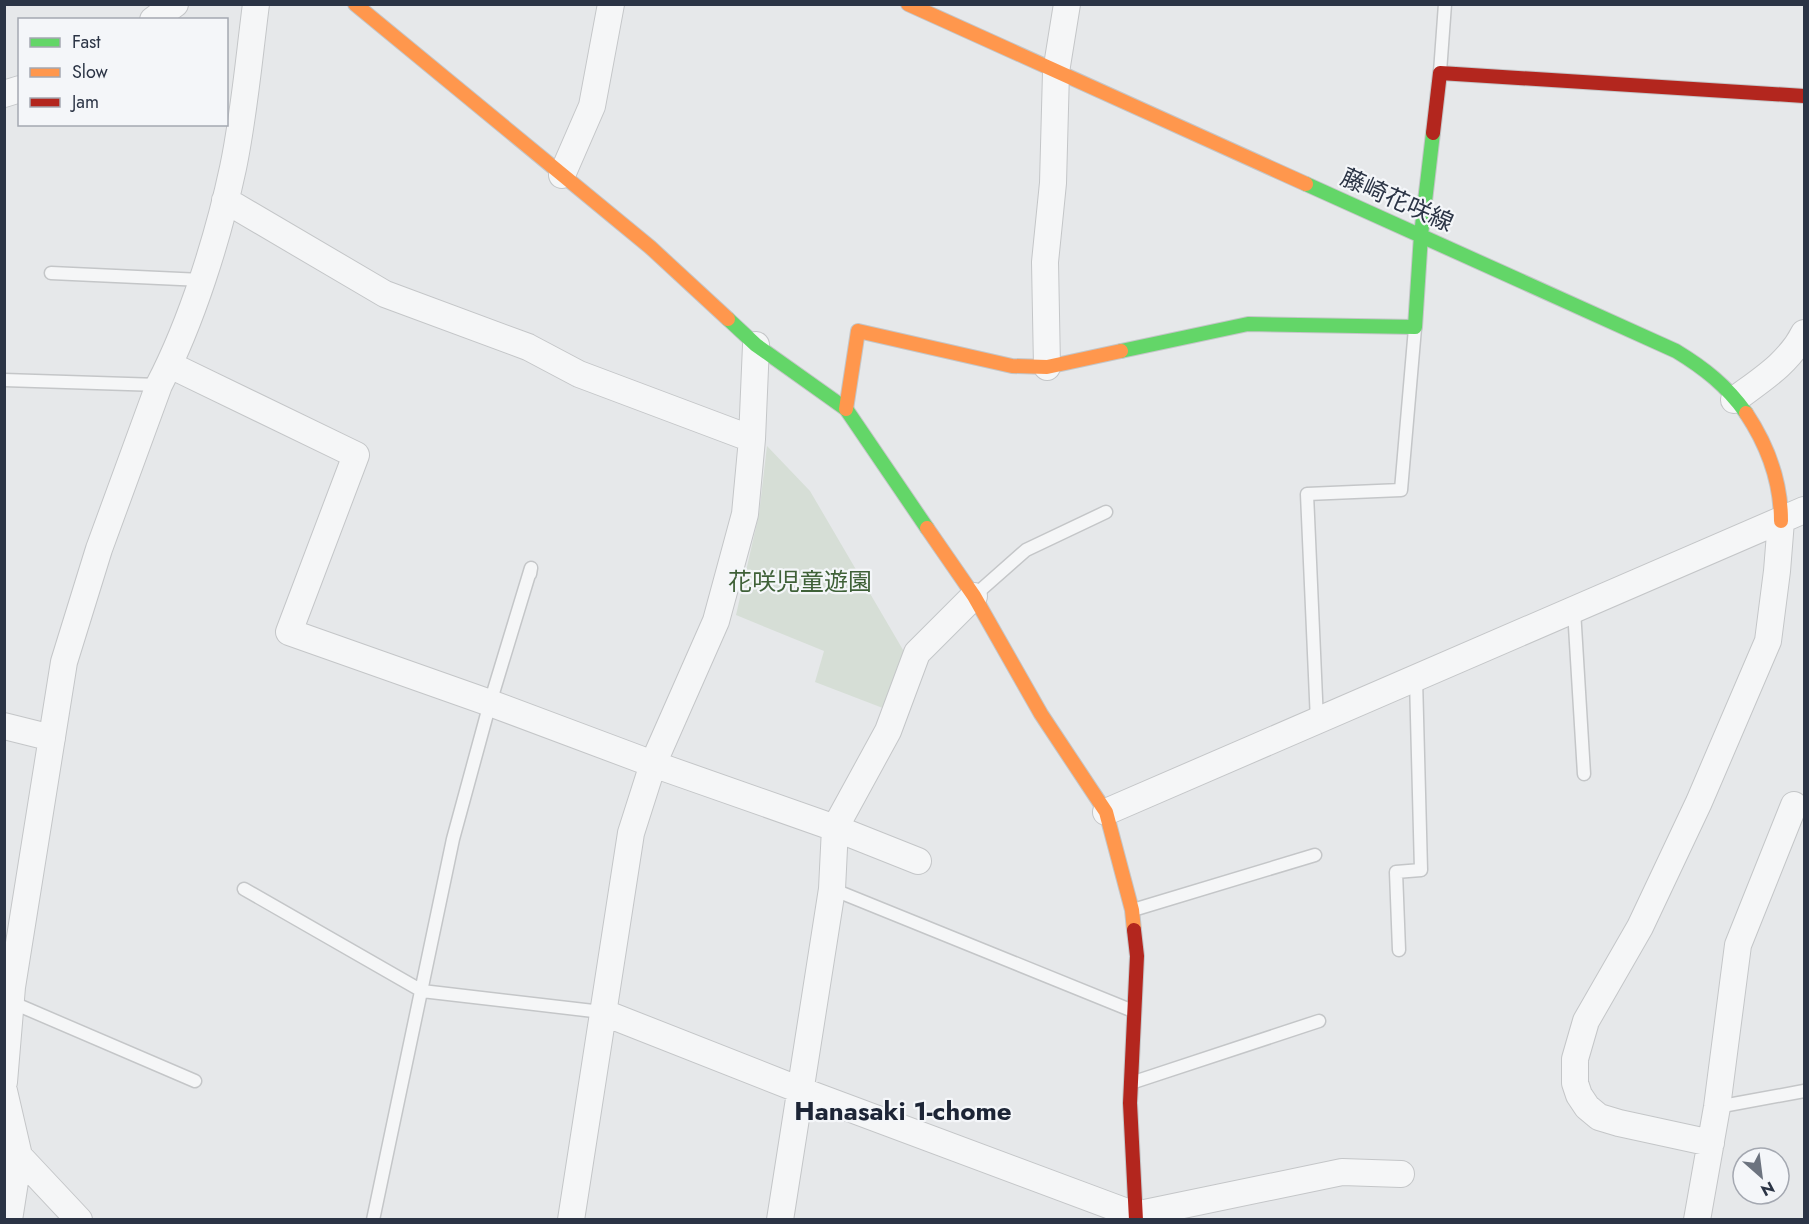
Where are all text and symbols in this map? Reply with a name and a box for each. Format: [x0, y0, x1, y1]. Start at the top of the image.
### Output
legend [18, 18, 228, 126]
text: Fast [72, 29, 101, 55]
text: Slow [72, 59, 109, 85]
text: Jam [70, 89, 99, 115]
street label: 藤崎花咲線 [1335, 159, 1459, 240]
park label: 花咲児童遊園 [728, 564, 872, 599]
district label: Hanasaki 1-chome [794, 1092, 1012, 1130]
north arrow [1731, 1146, 1791, 1206]
text: N [1757, 1176, 1779, 1202]

